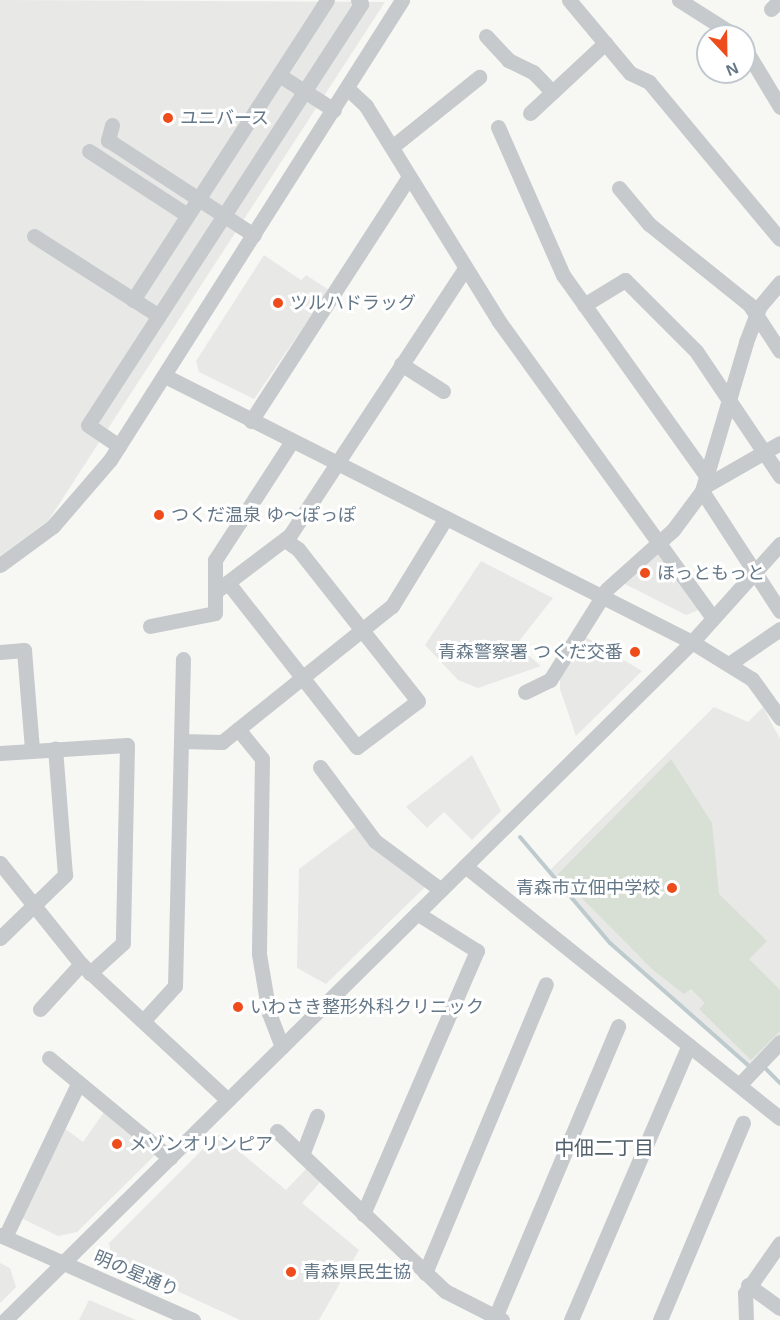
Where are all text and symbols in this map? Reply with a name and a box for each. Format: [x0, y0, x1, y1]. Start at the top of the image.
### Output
north arrow [696, 24, 756, 84]
text: N [724, 59, 741, 79]
place label: ユニバース [180, 107, 270, 129]
marker: ユニバース [161, 111, 175, 125]
place label: ツルハドラッグ [290, 292, 416, 314]
marker: ツルハドラッグ [271, 296, 285, 310]
place label: つくだ温泉 ゆ～ぽっぽ [171, 504, 356, 526]
marker: つくだ温泉 ゆ～ぽっぽ [152, 508, 166, 522]
place label: ほっともっと [657, 562, 765, 584]
marker: ほっともっと [638, 566, 652, 580]
place label: 青森警察署 つくだ交番 [438, 641, 623, 663]
marker: 青森警察署 つくだ交番 [628, 645, 642, 659]
place label: 青森市立佃中学校 [516, 877, 660, 899]
marker: 青森市立佃中学校 [665, 881, 679, 895]
place label: いわさき整形外科クリニック [250, 996, 484, 1018]
marker: いわさき整形外科クリニック [231, 1000, 245, 1014]
place label: メゾンオリンピア [129, 1133, 273, 1155]
district label: 中佃二丁目 [554, 1136, 654, 1160]
marker: メゾンオリンピア [110, 1137, 124, 1151]
street label: 明の星通り [90, 1246, 182, 1302]
place label: 青森県民生協 [303, 1261, 411, 1283]
marker: 青森県民生協 [284, 1265, 298, 1279]

